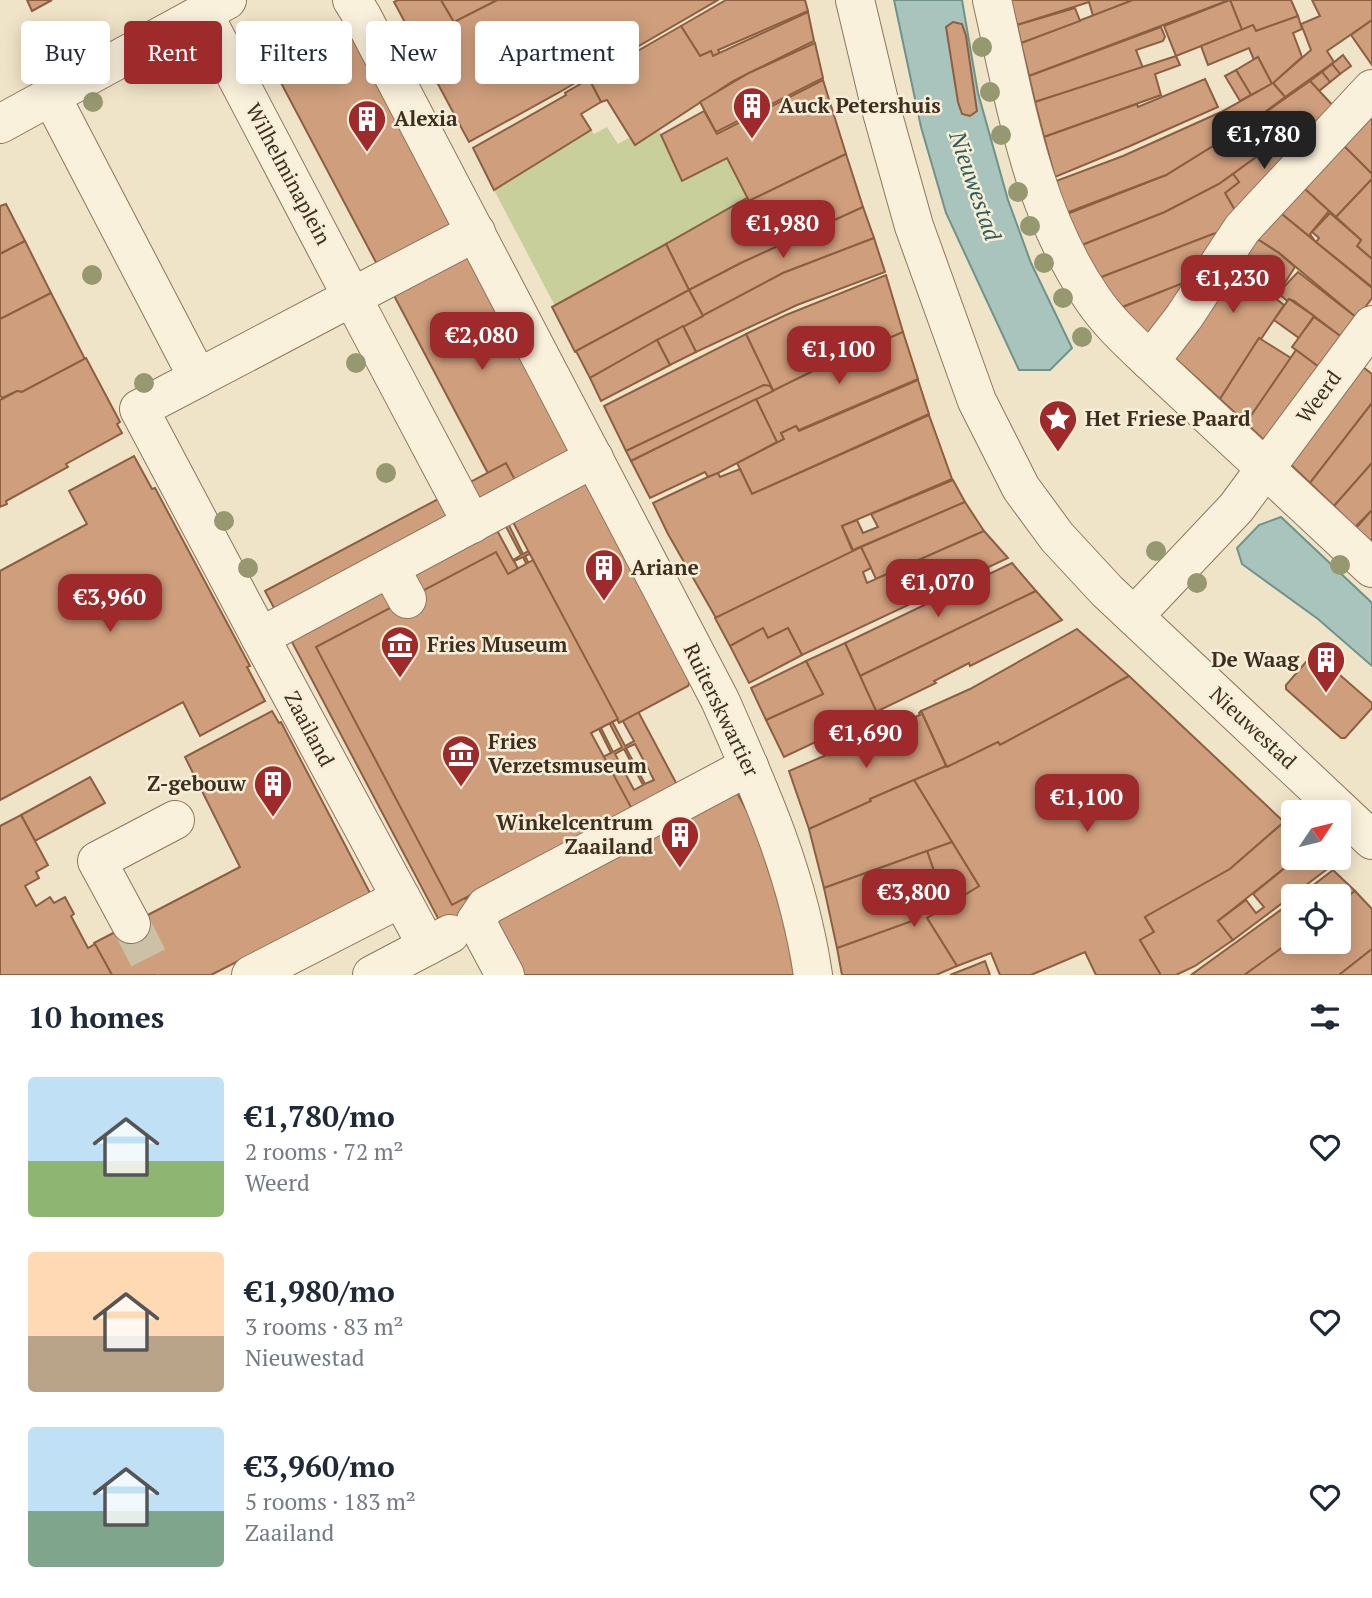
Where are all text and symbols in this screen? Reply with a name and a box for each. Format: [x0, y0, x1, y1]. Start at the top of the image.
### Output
chip: Buy [21, 21, 110, 84]
chip: Rent [124, 21, 222, 84]
chip: Filters [236, 21, 352, 84]
chip: New [366, 21, 461, 84]
chip: Apartment [475, 21, 639, 84]
building icon: Auck Petershuis [731, 85, 773, 140]
place label: Auck Petershuis [779, 91, 941, 119]
street label: Wilhelminaplein [240, 98, 338, 250]
building icon: Alexia [346, 98, 388, 153]
place label: Alexia [394, 104, 458, 132]
pin: €1,780 [1207, 111, 1321, 171]
text: €1,780 [1228, 118, 1300, 149]
water label: Nieuwestad [942, 126, 1009, 245]
pin: €1,980 [726, 201, 840, 260]
text: €1,980 [747, 207, 819, 238]
pin: €1,230 [1176, 256, 1290, 315]
text: €1,230 [1197, 262, 1269, 293]
pin: €2,080 [425, 312, 539, 372]
text: €2,080 [446, 319, 518, 350]
pin: €1,100 [782, 326, 896, 386]
text: €1,100 [803, 333, 875, 364]
street label: Weerd [1289, 364, 1347, 429]
place icon: Het Friese Paard [1037, 398, 1079, 453]
place label: Het Friese Paard [1085, 404, 1251, 432]
building icon: Ariane [583, 547, 625, 602]
place label: Ariane [631, 553, 699, 581]
pin: €1,070 [881, 560, 995, 619]
text: €1,070 [902, 566, 974, 597]
pin: €3,960 [53, 574, 167, 634]
text: €3,960 [74, 581, 146, 612]
museum icon: Fries Museum [379, 624, 421, 679]
place label: Fries Museum [427, 630, 568, 658]
street label: Ruiterskwartier [678, 638, 766, 781]
building icon: De Waag [1305, 639, 1347, 694]
place label: De Waag [1211, 645, 1300, 673]
street label: Nieuwestad [1204, 680, 1303, 775]
street label: Zaailand [278, 686, 342, 771]
pin: €1,690 [809, 710, 923, 770]
text: €1,690 [830, 717, 902, 748]
place label: Fries Verzetsmuseum [488, 727, 647, 779]
museum icon: Fries Verzetsmuseum [440, 733, 482, 788]
building icon: Z-gebouw [252, 763, 294, 818]
place label: Z-gebouw [147, 769, 247, 797]
pin: €1,100 [1030, 774, 1144, 834]
text: €1,100 [1051, 781, 1123, 812]
north arrow [1281, 800, 1351, 870]
map controls [1281, 800, 1351, 954]
place label: Winkelcentrum Zaailand [496, 808, 654, 860]
building icon: Winkelcentrum Zaailand [659, 814, 701, 869]
pin: €3,800 [857, 870, 971, 929]
text: €3,800 [878, 876, 950, 907]
button: locate [1281, 884, 1351, 954]
text: 10 homes [28, 997, 164, 1037]
icon: filters [1306, 998, 1344, 1036]
text: €1,780/mo [245, 1096, 395, 1136]
icon: home [84, 1105, 168, 1189]
icon: heart [1306, 1128, 1344, 1166]
text: 2 rooms · 72 m² [245, 1136, 404, 1167]
text: Weerd [245, 1167, 310, 1198]
text: €1,980/mo [245, 1271, 395, 1311]
icon: home [84, 1280, 168, 1364]
icon: heart [1306, 1303, 1344, 1341]
text: 3 rooms · 83 m² [245, 1311, 404, 1342]
text: Nieuwestad [245, 1342, 364, 1373]
text: €3,960/mo [245, 1446, 395, 1486]
icon: home [84, 1455, 168, 1539]
icon: heart [1306, 1478, 1344, 1516]
text: 5 rooms · 183 m² [245, 1486, 416, 1517]
text: Zaailand [245, 1517, 334, 1548]

